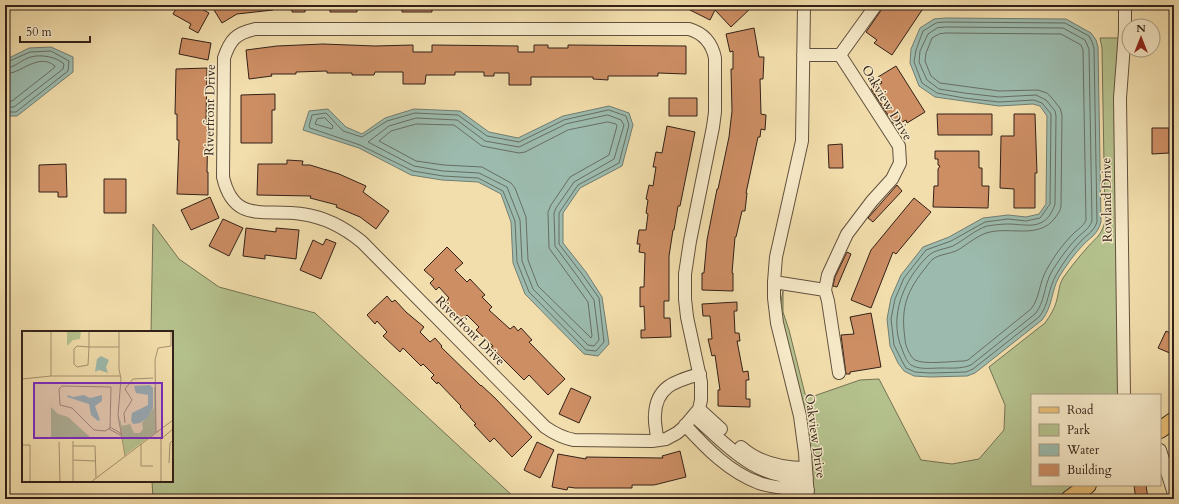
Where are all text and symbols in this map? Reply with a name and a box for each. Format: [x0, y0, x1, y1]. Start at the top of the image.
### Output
scale bar [20, 18, 90, 44]
north arrow [1121, 18, 1161, 58]
text: N [1136, 21, 1146, 36]
text: 50 m [26, 24, 53, 40]
street label: Oakview Drive [857, 62, 917, 144]
street label: Riverfront Drive [200, 64, 220, 156]
street label: Rowland Drive [1097, 157, 1117, 242]
street label: Riverfront Drive [431, 292, 509, 370]
inset map [22, 331, 173, 482]
street label: Oakview Drive [800, 393, 830, 480]
legend [1031, 394, 1161, 486]
text: Road [1067, 402, 1094, 418]
text: Park [1067, 422, 1091, 438]
text: Water [1066, 442, 1100, 458]
text: Building [1067, 462, 1112, 478]

